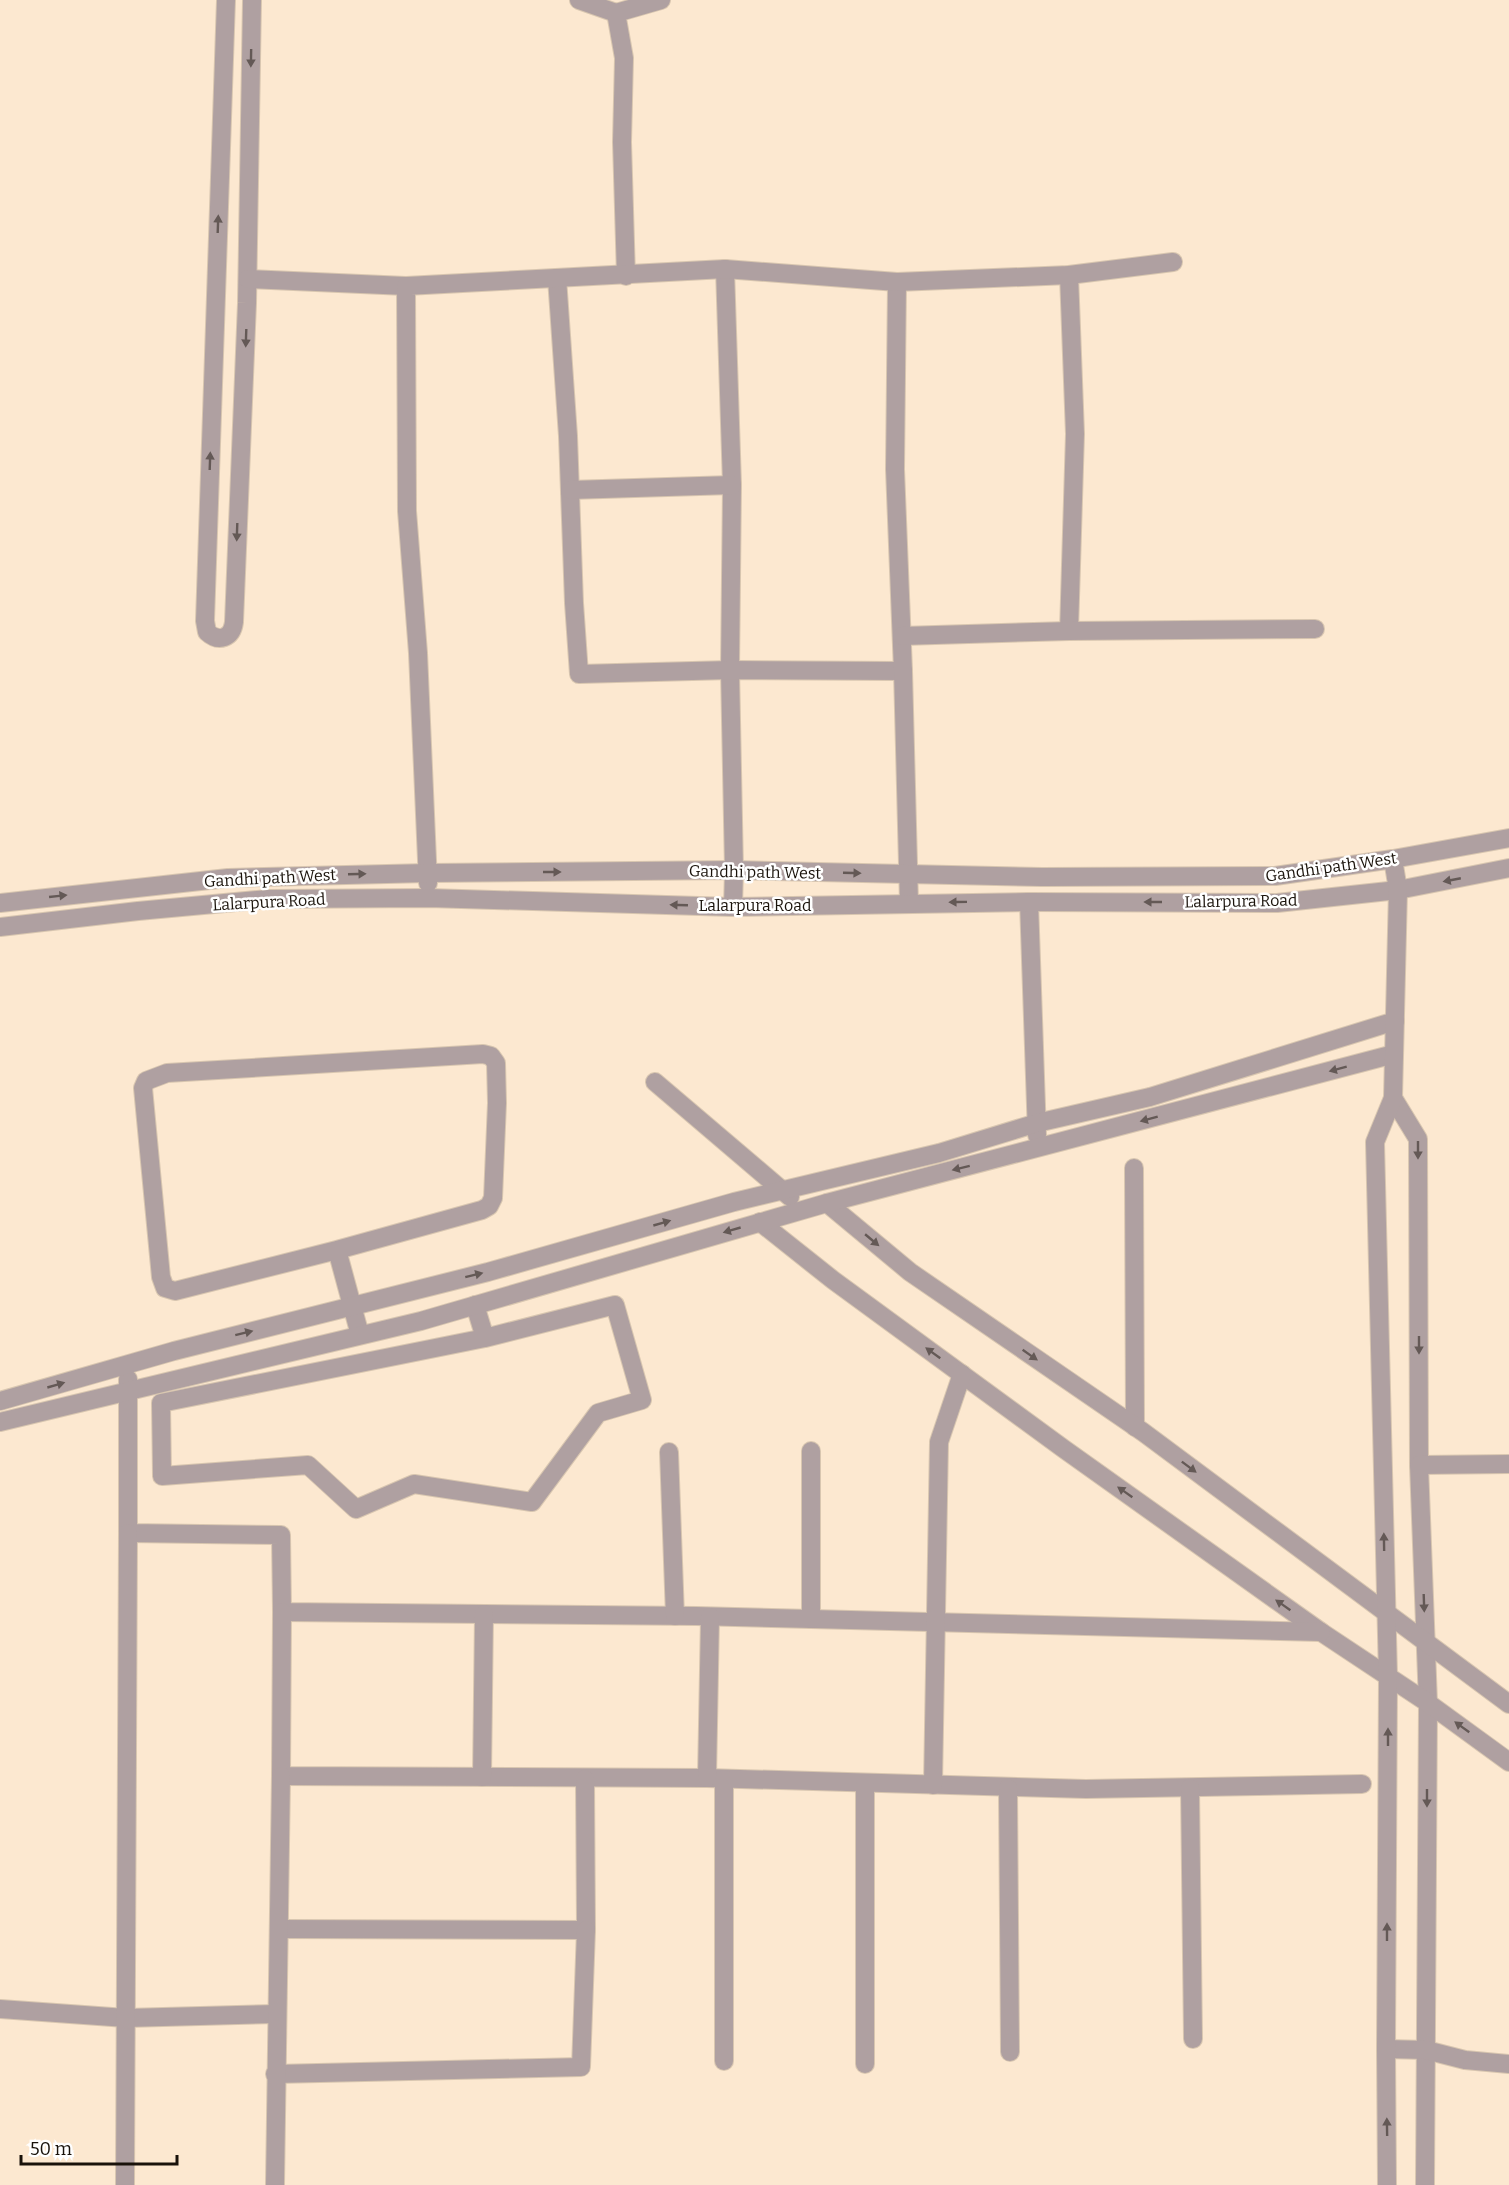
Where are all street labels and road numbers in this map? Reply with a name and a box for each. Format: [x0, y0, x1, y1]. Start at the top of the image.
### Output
street label: Gandhi path West [1264, 848, 1398, 886]
street label: Gandhi path West [689, 861, 822, 883]
street label: Gandhi path West [203, 865, 337, 891]
street label: Lalarpura Road [212, 890, 326, 914]
street label: Lalarpura Road [1184, 891, 1298, 911]
street label: Lalarpura Road [699, 896, 812, 915]

